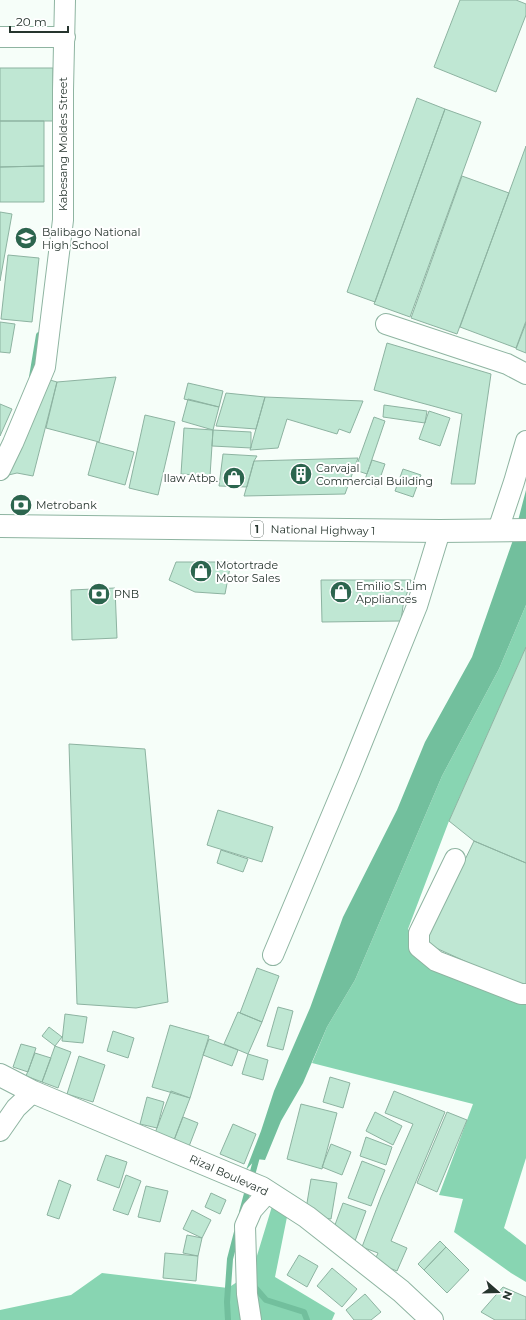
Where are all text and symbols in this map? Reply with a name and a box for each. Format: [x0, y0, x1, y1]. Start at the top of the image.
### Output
scale bar [10, 8, 68, 34]
text: 20 m [16, 14, 47, 29]
street label: Kabesang Moldes Street [56, 77, 70, 211]
school or university icon: Balibago National High School [13, 225, 39, 251]
place label: Balibago National High School [42, 225, 141, 252]
building icon: Carvajal Commercial Building [288, 461, 314, 487]
place label: Carvajal Commercial Building [316, 461, 433, 488]
shop icon: Ilaw Atbp. [221, 465, 247, 491]
place label: Ilaw Atbp. [163, 471, 218, 485]
bank icon: Metrobank [8, 492, 34, 518]
place label: Metrobank [36, 498, 97, 512]
road number: 1 [251, 521, 263, 537]
street label: National Highway 1 [270, 522, 376, 538]
shop icon: Motortrade Motor Sales [188, 558, 214, 584]
place label: Motortrade Motor Sales [216, 558, 281, 585]
shop icon: Emilio S. Lim Appliances [328, 579, 354, 605]
place label: Emilio S. Lim Appliances [356, 579, 427, 606]
bank icon: PNB [86, 581, 112, 607]
place label: PNB [114, 587, 139, 601]
street label: Rizal Boulevard [187, 1151, 271, 1199]
north arrow [478, 1272, 518, 1312]
text: N [499, 1289, 515, 1302]

